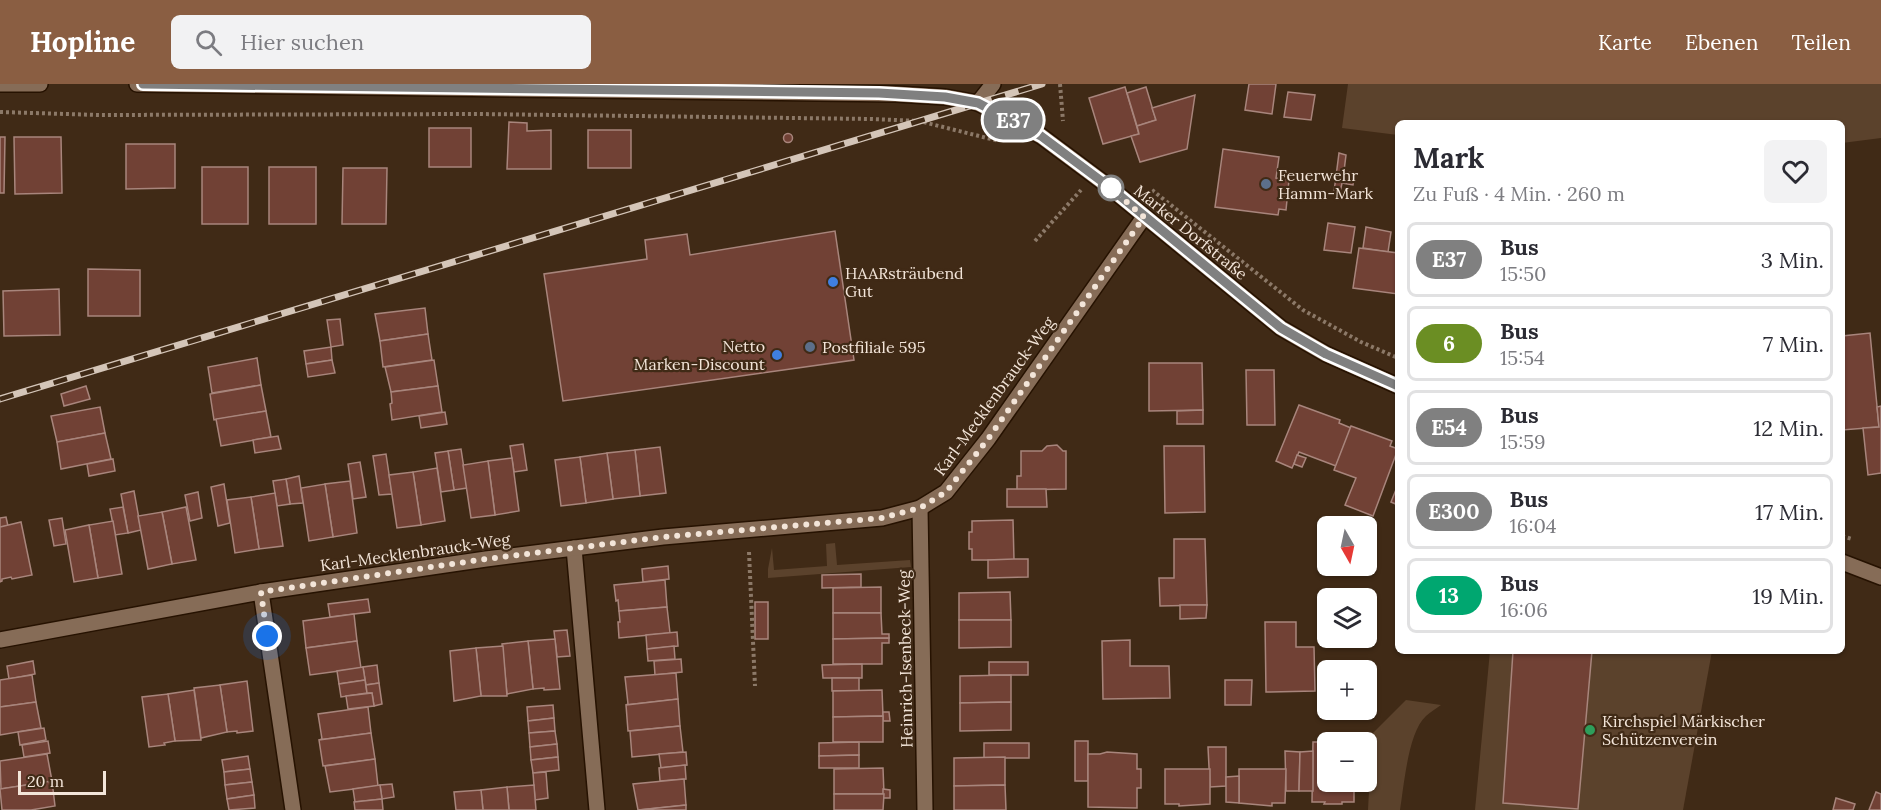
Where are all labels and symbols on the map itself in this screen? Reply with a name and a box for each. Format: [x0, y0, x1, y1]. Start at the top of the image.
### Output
line badge: E37 [978, 100, 1048, 140]
place label: Feuerwehr Hamm-Mark [1278, 165, 1374, 203]
unlabelled marker [1098, 175, 1124, 201]
marker: Feuerwehr Hamm-Mark [1259, 177, 1273, 191]
street label: Marker Dorfstraße [1130, 180, 1252, 284]
place label: HAARsträubend Gut [845, 263, 964, 301]
marker: HAARsträubend Gut [826, 275, 840, 289]
street label: Karl-Mecklenbrauck-Weg [930, 312, 1059, 479]
place label: Netto Marken-Discount [634, 336, 766, 374]
place label: Postfiliale 595 [822, 337, 926, 357]
marker: Postfiliale 595 [803, 340, 817, 354]
marker: Netto Marken-Discount [770, 348, 784, 362]
north arrow [1317, 516, 1377, 576]
street label: Karl-Mecklenbrauck-Weg [319, 529, 512, 575]
street label: Heinrich-Isenbeck-Weg [893, 569, 917, 748]
your location [252, 621, 282, 651]
place label: Kirchspiel Märkischer Schützenverein [1602, 711, 1765, 749]
marker: Kirchspiel Märkischer Schützenverein [1583, 723, 1597, 737]
scale bar [18, 768, 106, 796]

